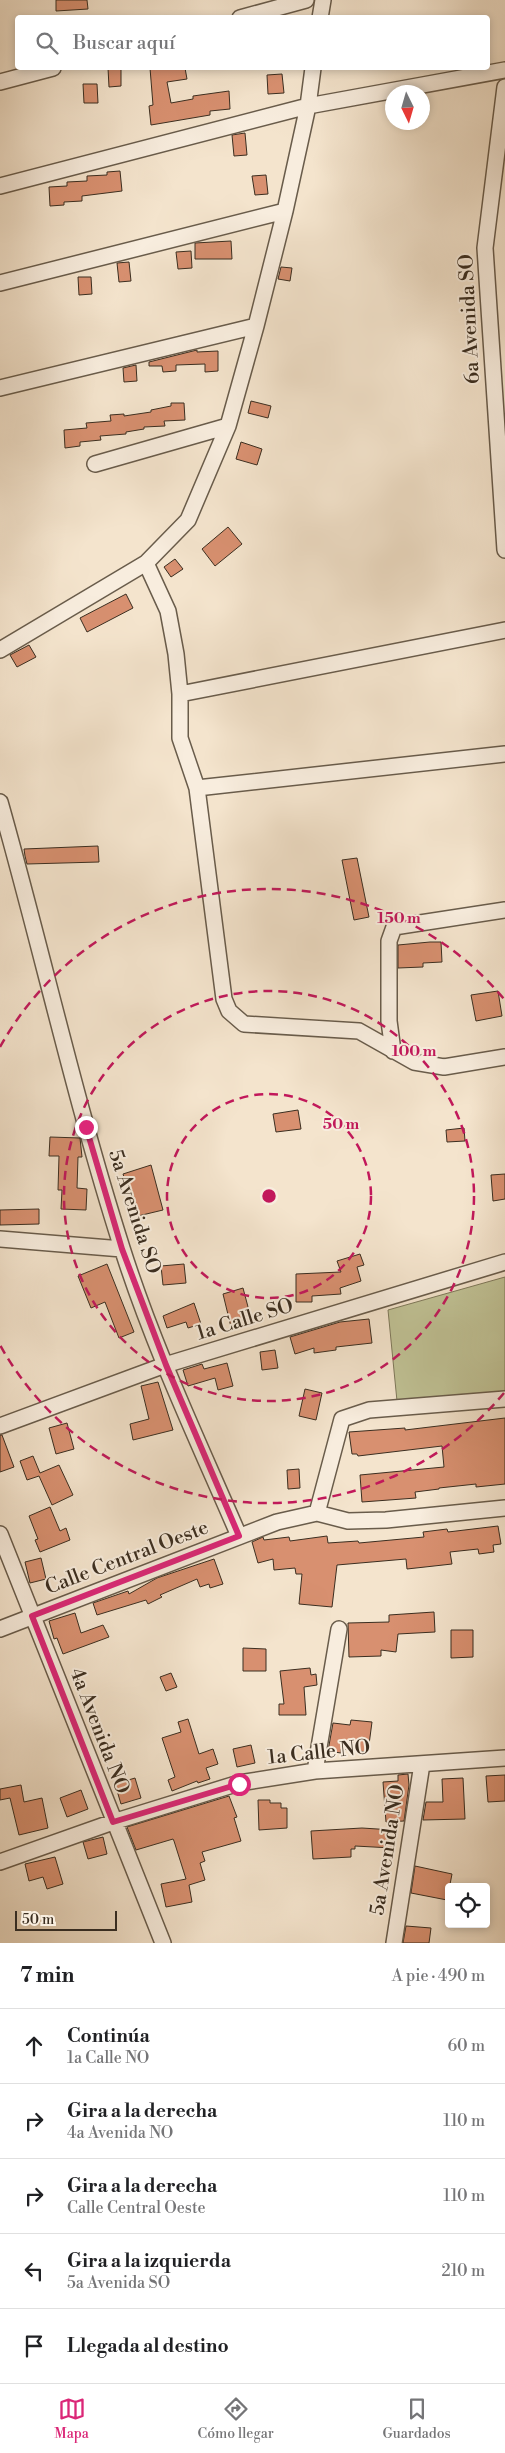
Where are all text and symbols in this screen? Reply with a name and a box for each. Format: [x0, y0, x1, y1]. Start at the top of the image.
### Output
search box [15, 15, 490, 70]
icon: search [33, 29, 61, 57]
text: Buscar aquí [73, 31, 175, 55]
north arrow [385, 85, 430, 130]
street label: 6a Avenida SO [454, 253, 486, 385]
text: 150 m [377, 909, 421, 928]
text: 100 m [392, 1042, 437, 1061]
text: 50 m [323, 1115, 359, 1134]
route end [75, 1116, 98, 1139]
street label: 5a Avenida SO [102, 1147, 166, 1277]
centre of rings [260, 1187, 278, 1205]
street label: 1a Calle SO [194, 1293, 296, 1347]
street label: Calle Central Oeste [42, 1515, 212, 1601]
street label: 4a Avenida NO [64, 1664, 134, 1798]
street label: 1a Calle NO [266, 1735, 372, 1771]
route start [228, 1773, 251, 1796]
street label: 5a Avenida NO [365, 1783, 411, 1917]
map controls [445, 1883, 490, 1928]
button: locate [445, 1883, 490, 1928]
scale bar [15, 1908, 118, 1931]
text: 50 m [22, 1911, 54, 1929]
text: 7 min [20, 1963, 74, 1989]
text: A pie · 490 m [392, 1966, 485, 1986]
text: Continúa [67, 2024, 150, 2048]
icon: ahead [20, 2032, 48, 2060]
text: 60 m [447, 2036, 485, 2056]
text: 1a Calle NO [67, 2048, 149, 2068]
text: Gira a la derecha [67, 2099, 217, 2123]
icon: right [20, 2107, 48, 2135]
text: 110 m [443, 2111, 485, 2131]
text: 4a Avenida NO [67, 2123, 173, 2143]
text: Gira a la derecha [67, 2174, 217, 2198]
icon: right [20, 2182, 48, 2210]
text: 110 m [443, 2186, 485, 2206]
text: Calle Central Oeste [67, 2198, 206, 2218]
text: Gira a la izquierda [67, 2249, 231, 2273]
icon: left [20, 2257, 48, 2285]
text: 210 m [441, 2261, 485, 2281]
text: 5a Avenida SO [67, 2273, 170, 2293]
icon: arrive [20, 2332, 48, 2360]
text: Llegada al destino [67, 2334, 229, 2358]
tab: Mapa [54, 2395, 89, 2443]
tab: Cómo llegar [198, 2395, 274, 2443]
tab: Guardados [382, 2395, 451, 2443]

